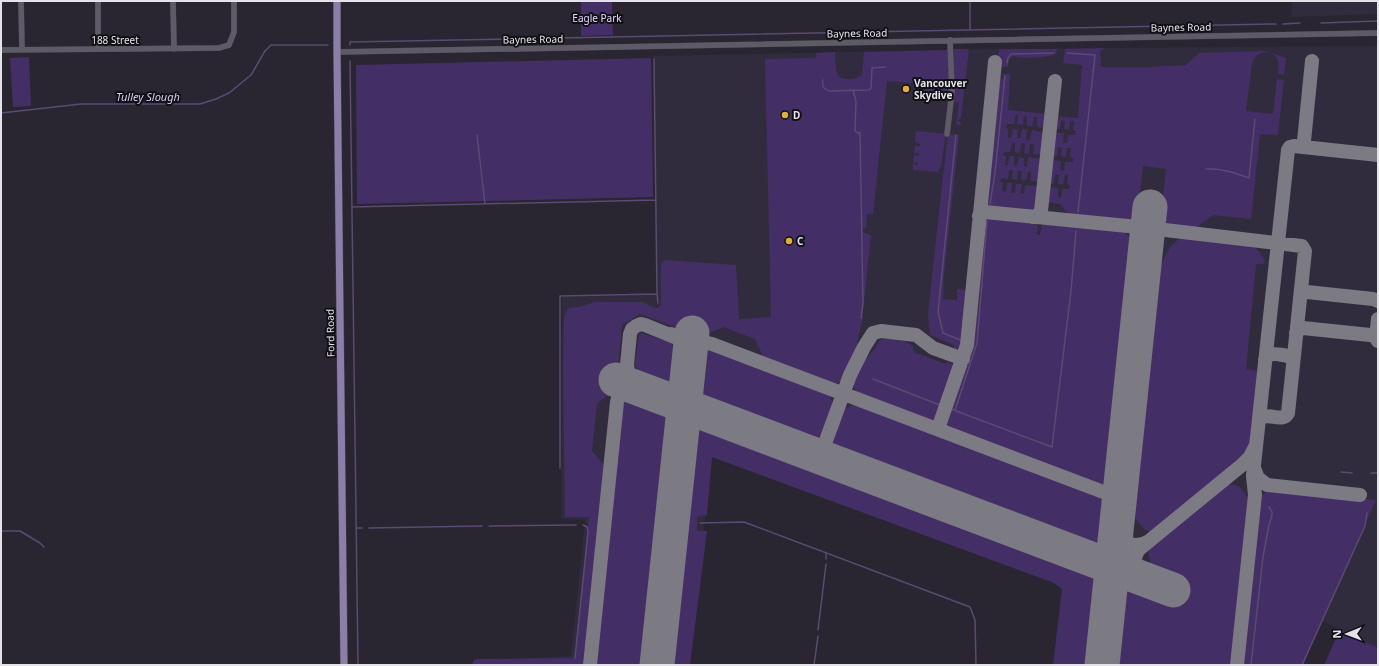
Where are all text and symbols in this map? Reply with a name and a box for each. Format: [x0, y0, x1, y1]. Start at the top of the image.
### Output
park label: Eagle Park [572, 11, 622, 25]
street label: Baynes Road [1151, 19, 1211, 35]
street label: Baynes Road [827, 25, 887, 41]
street label: Baynes Road [503, 31, 563, 47]
street label: 188 Street [91, 33, 139, 47]
place label: Vancouver Skydive [914, 76, 967, 102]
marker: Vancouver Skydive [901, 84, 911, 94]
water label: Tulley Slough [116, 89, 180, 104]
place label: D [793, 108, 800, 122]
marker: D [780, 110, 790, 120]
place label: C [797, 234, 804, 248]
marker: C [784, 236, 794, 246]
street label: Ford Road [323, 309, 337, 357]
north arrow [1327, 614, 1367, 654]
text: N [1329, 630, 1344, 639]

